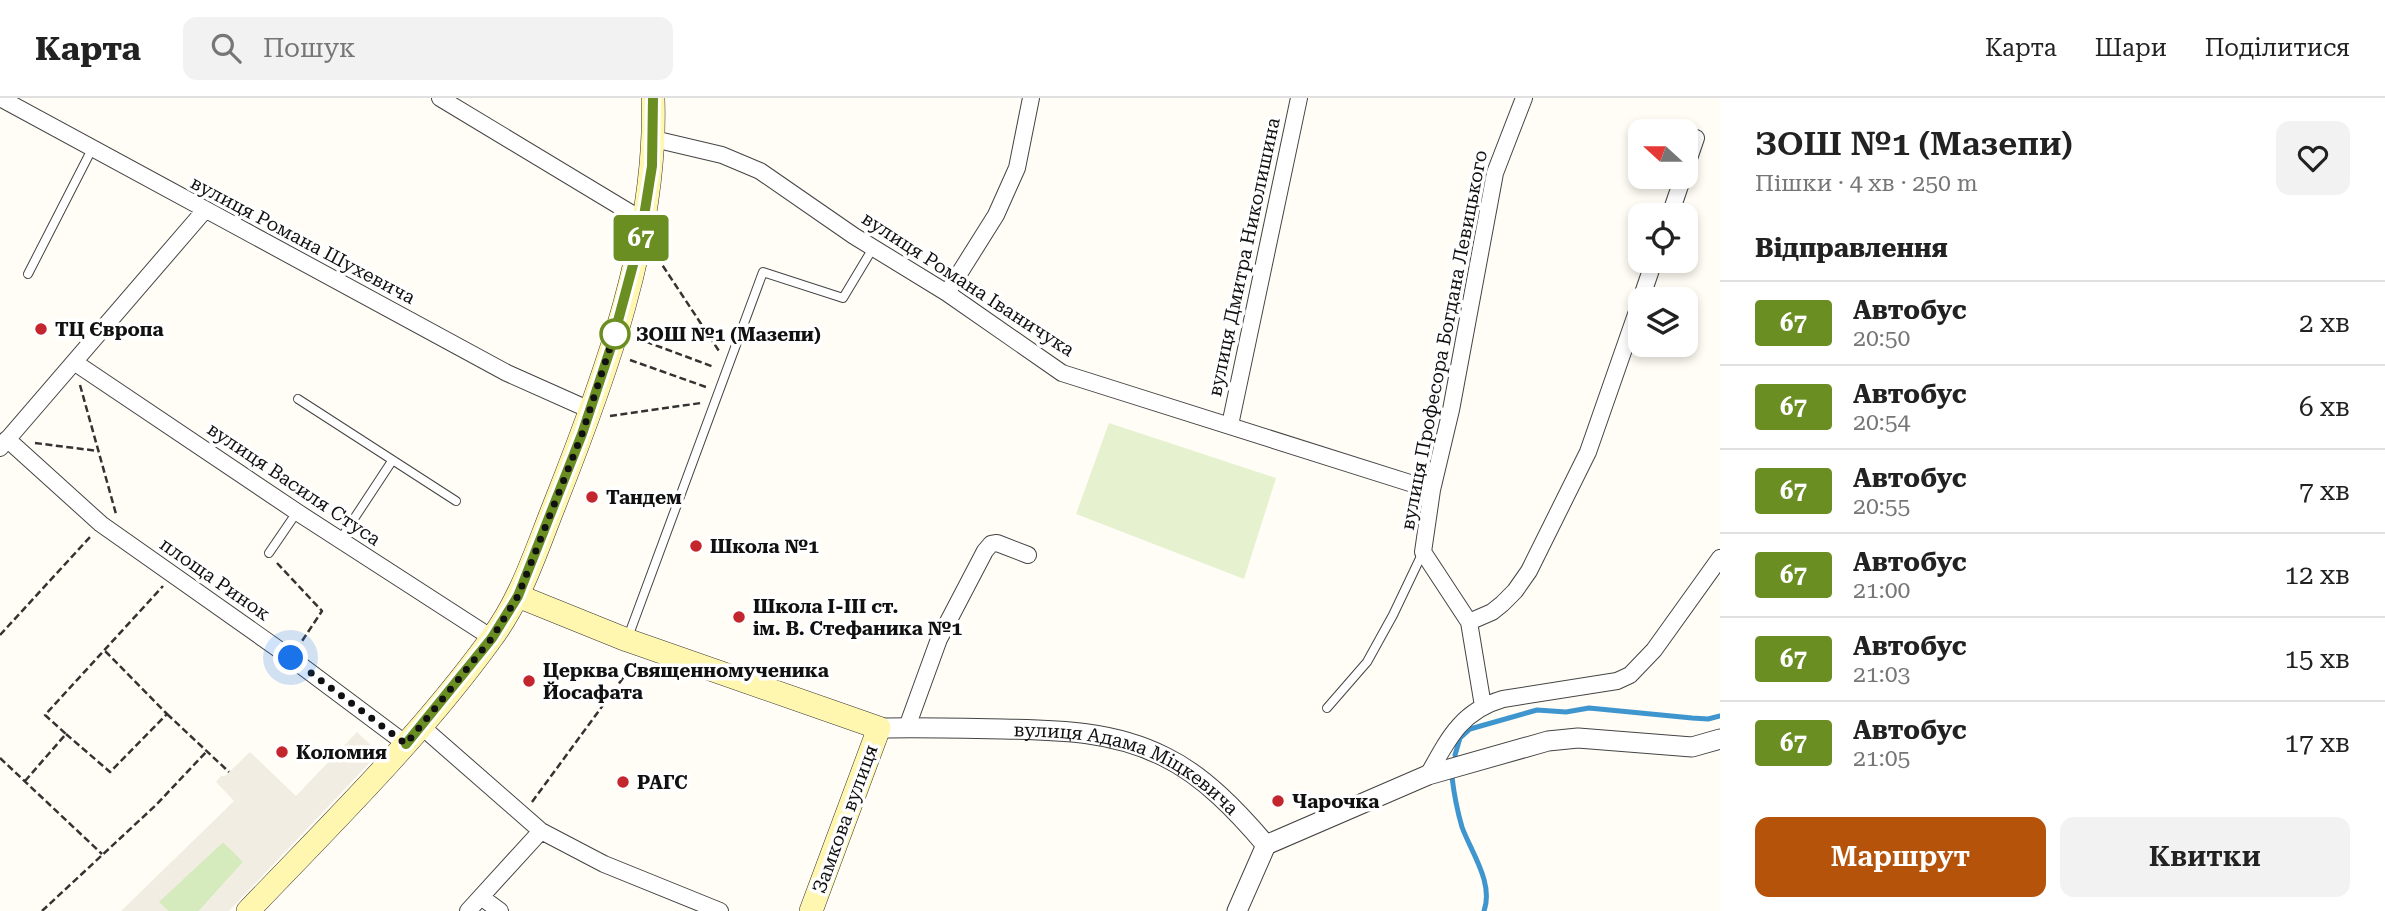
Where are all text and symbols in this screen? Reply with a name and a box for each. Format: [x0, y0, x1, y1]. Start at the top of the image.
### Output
search box [183, 17, 673, 80]
text: Карта [35, 29, 141, 68]
icon: search [207, 29, 245, 67]
text: Пошук [263, 33, 356, 63]
text: Карта [1985, 34, 2057, 62]
text: Шари [2095, 34, 2167, 62]
text: Поділитися [2205, 34, 2350, 62]
street label: вулиця Дмитра Николишина [1203, 115, 1285, 399]
north arrow [1628, 119, 1698, 189]
map controls [1628, 119, 1698, 357]
button: heart [2276, 121, 2350, 195]
text: ЗОШ №1 (Мазепи) [1755, 124, 2073, 163]
street label: вулиця Професора Богдана Левицького [1396, 148, 1492, 532]
text: Пішки · 4 хв · 250 m [1755, 170, 1978, 197]
street label: вулиця Романа Шухевича [187, 171, 420, 309]
button: locate [1628, 203, 1698, 273]
street label: вулиця Романа Іваничука [857, 207, 1079, 362]
line badge: 67 [610, 215, 672, 261]
text: 67 [628, 224, 654, 252]
text: Відправлення [1755, 233, 1948, 263]
button: layers [1628, 287, 1698, 357]
text: Автобус [1853, 295, 1967, 325]
text: 2 хв [2299, 308, 2350, 338]
text: 67 [1780, 309, 1807, 337]
place label: ТЦ Європа [55, 318, 164, 341]
marker: ЗОШ №1 (Мазепи) [600, 319, 630, 349]
marker: ТЦ Європа [33, 321, 49, 337]
place label: ЗОШ №1 (Мазепи) [636, 323, 821, 346]
text: 20:50 [1853, 325, 1910, 352]
text: Автобус [1853, 379, 1967, 409]
text: 6 хв [2299, 392, 2350, 422]
text: 67 [1780, 393, 1807, 421]
text: 20:54 [1853, 409, 1910, 436]
street label: вулиця Василя Стуса [203, 417, 386, 551]
text: Автобус [1853, 463, 1967, 493]
text: 7 хв [2299, 476, 2350, 506]
text: 67 [1780, 477, 1807, 505]
place label: Тандем [606, 486, 682, 509]
marker: Тандем [584, 489, 600, 505]
text: 20:55 [1853, 493, 1910, 520]
street label: площа Ринок [155, 532, 275, 626]
place label: Школа №1 [710, 535, 819, 558]
marker: Школа №1 [688, 538, 704, 554]
text: Автобус [1853, 547, 1967, 577]
text: 12 хв [2284, 560, 2350, 590]
text: 67 [1780, 561, 1807, 589]
text: 21:00 [1853, 577, 1910, 604]
place label: Школа I-III ст. ім. В. Стефаника №1 [753, 595, 963, 640]
marker: Школа I-III ст. ім. В. Стефаника №1 [731, 609, 747, 625]
text: Автобус [1853, 631, 1967, 661]
your location [273, 640, 308, 675]
text: 15 хв [2284, 644, 2350, 674]
text: 67 [1780, 645, 1807, 673]
place label: Церква Священномученика Йосафата [543, 659, 829, 704]
text: 21:03 [1853, 661, 1910, 688]
marker: Церква Священномученика Йосафата [521, 673, 537, 689]
text: Автобус [1853, 715, 1967, 745]
street label: вулиця Адама Міцкевича [1013, 718, 1244, 820]
text: 17 хв [2284, 728, 2350, 758]
text: 67 [1780, 729, 1807, 757]
place label: Коломия [296, 741, 387, 764]
street label: Замкова вулиця [807, 741, 883, 897]
marker: Коломия [274, 744, 290, 760]
text: 21:05 [1853, 745, 1910, 772]
place label: РАГС [637, 771, 688, 794]
marker: РАГС [615, 774, 631, 790]
place label: Чарочка [1292, 790, 1379, 813]
marker: Чарочка [1270, 793, 1286, 809]
button: Маршрут [1755, 817, 2046, 897]
button: Квитки [2060, 817, 2350, 897]

